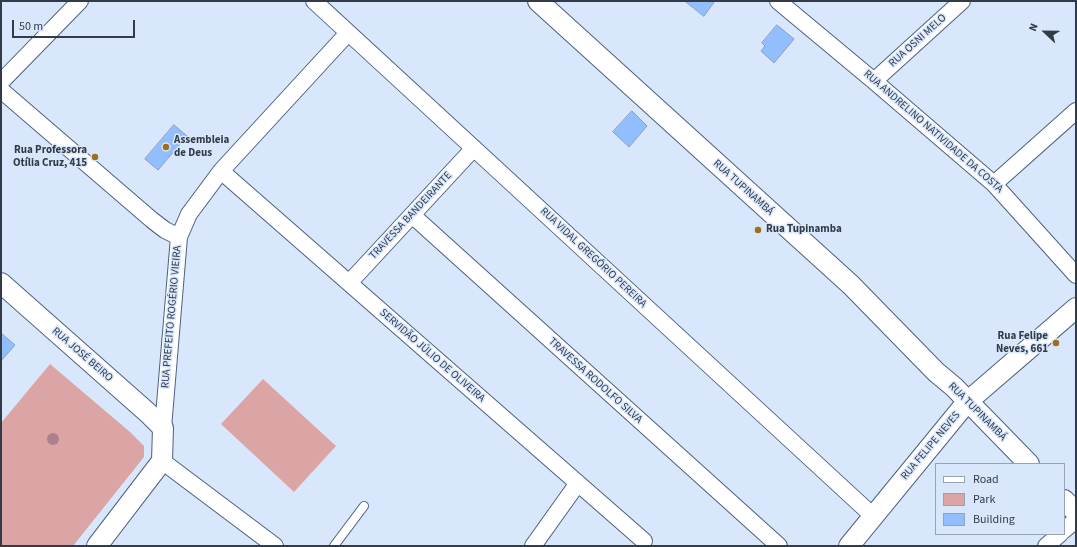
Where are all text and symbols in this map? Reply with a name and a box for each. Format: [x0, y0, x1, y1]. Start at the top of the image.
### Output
scale bar [14, 12, 137, 38]
street label: RUA OSNI MELO [886, 12, 950, 70]
north arrow [1025, 12, 1065, 52]
text: 50 m [19, 18, 43, 35]
text: N [1025, 21, 1042, 34]
street label: RUA ANDRELINO NATIVIDADE DA COSTA [861, 68, 1005, 196]
place label: Assembleia de Deus [174, 134, 229, 160]
marker: Assembleia de Deus [161, 142, 171, 152]
place label: Rua Professora Otília Cruz, 415 [13, 144, 87, 170]
marker: Rua Professora Otília Cruz, 415 [90, 152, 100, 162]
street label: RUA TUPINAMBÁ [710, 157, 776, 219]
street label: TRAVESSA BANDEIRANTE [367, 169, 455, 263]
street label: RUA VIDAL GREGÓRIO PEREIRA [537, 205, 649, 311]
place label: Rua Tupinamba [766, 223, 842, 237]
marker: Rua Tupinamba [753, 225, 763, 235]
street label: RUA PREFEITO ROGÉRIO VIEIRA [159, 245, 185, 389]
street label: SERVIDÃO JÚLIO DE OLIVEIRA [377, 307, 487, 405]
street label: RUA JOSÉ BEIRO [49, 325, 115, 385]
place label: Rua Felipe Neves, 661 [996, 330, 1048, 356]
street label: TRAVESSA RODOLFO SILVA [545, 335, 645, 427]
marker: Rua Felipe Neves, 661 [1051, 338, 1061, 348]
street label: RUA TUPINAMBÁ [945, 380, 1009, 444]
street label: RUA FELIPE NEVES [899, 409, 963, 483]
legend [935, 463, 1065, 535]
text: Road [973, 471, 999, 488]
text: Park [973, 491, 995, 508]
text: Building [973, 511, 1015, 528]

